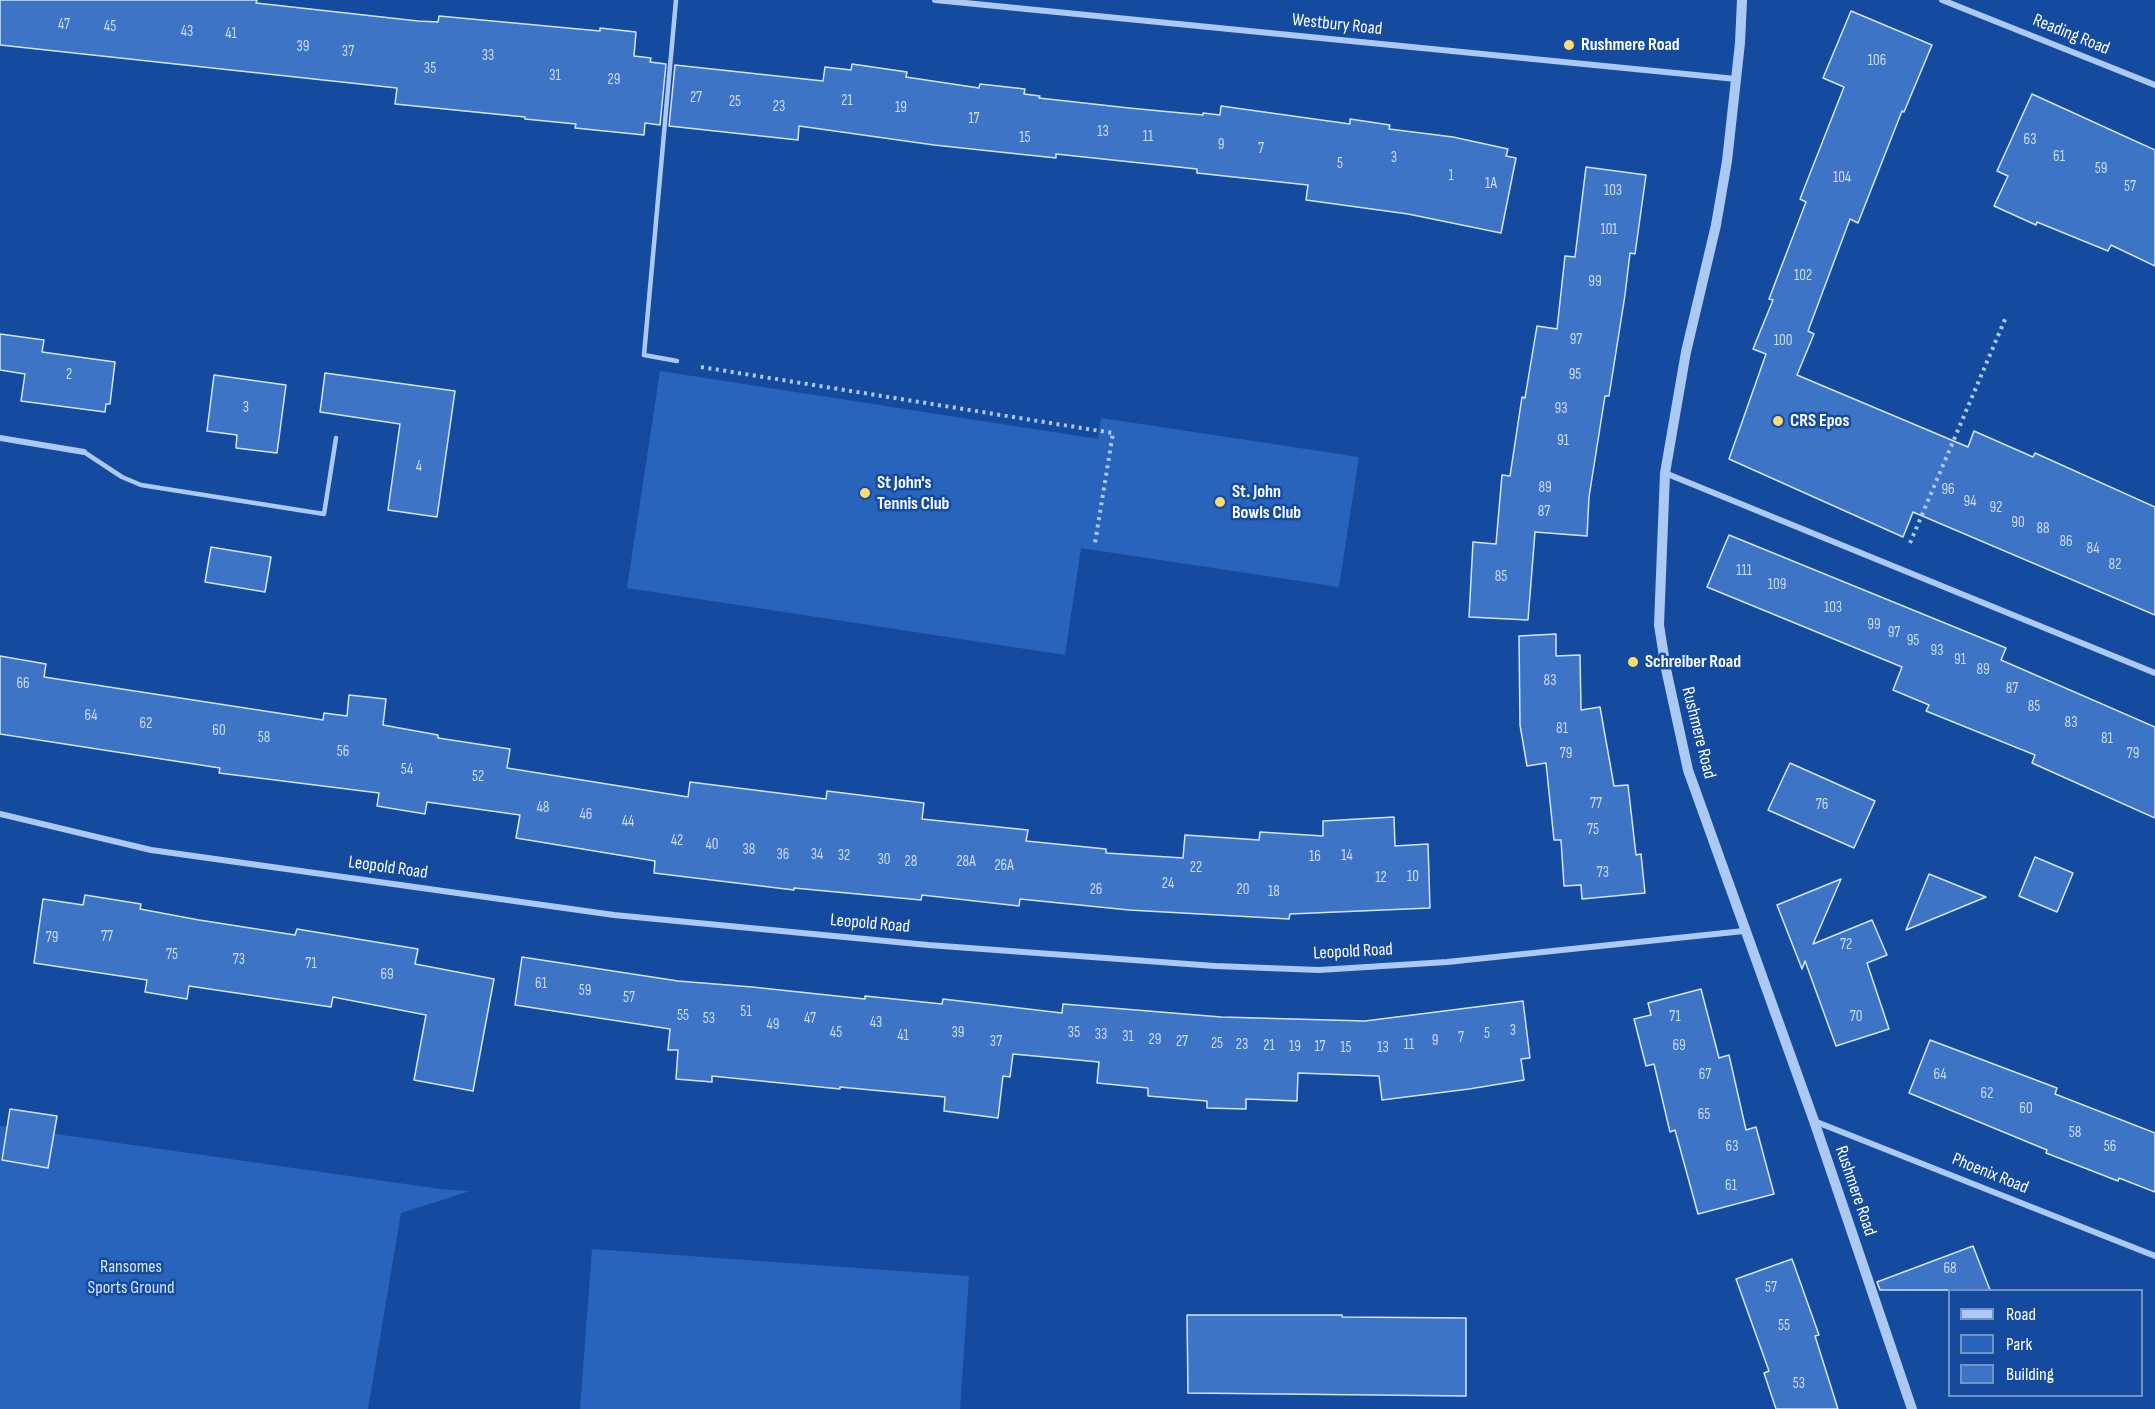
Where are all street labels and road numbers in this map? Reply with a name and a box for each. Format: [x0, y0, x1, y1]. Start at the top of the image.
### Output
street label: Westbury Road [1291, 10, 1383, 40]
street label: Reading Road [2029, 10, 2113, 60]
street label: Rushmere Road [1676, 685, 1720, 781]
street label: Leopold Road [347, 852, 429, 884]
street label: Leopold Road [829, 910, 911, 938]
street label: Leopold Road [1313, 939, 1393, 965]
street label: Rushmere Road [1830, 1143, 1880, 1239]
street label: Phoenix Road [1949, 1149, 2031, 1199]

